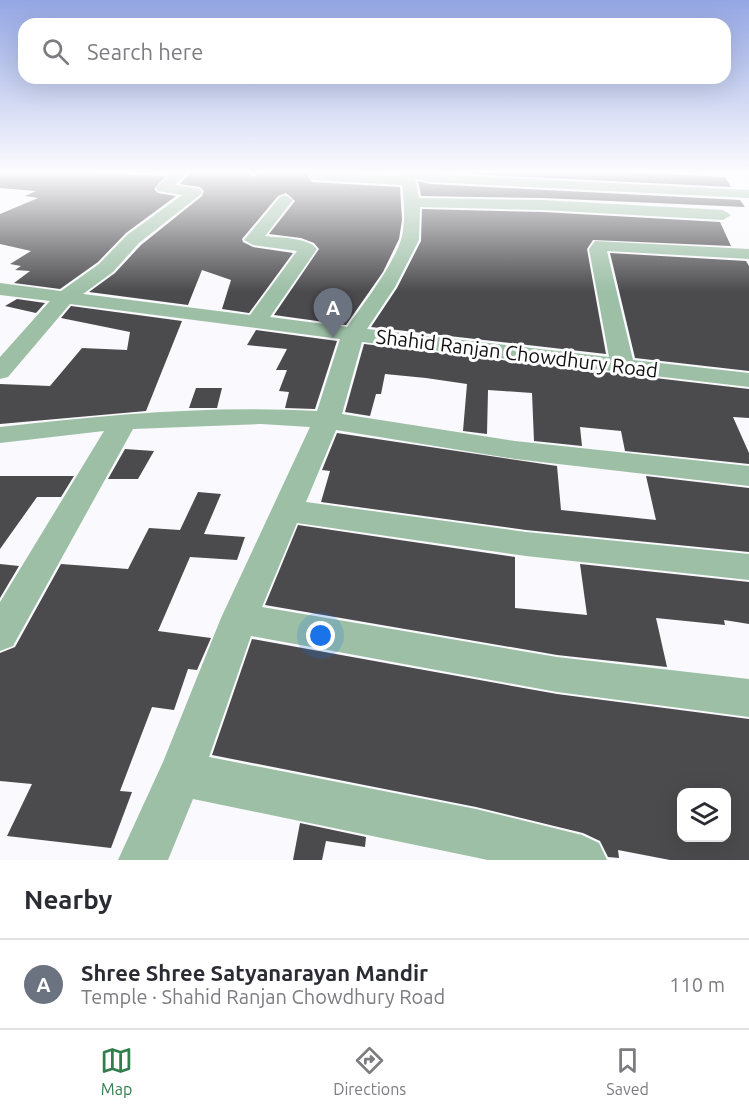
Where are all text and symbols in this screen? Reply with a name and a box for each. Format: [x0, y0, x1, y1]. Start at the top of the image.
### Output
search box [18, 18, 731, 84]
icon: search [39, 35, 72, 68]
text: Search here [87, 39, 203, 64]
pin: A [314, 288, 352, 338]
street label: Shahid Ranjan Chowdhury Road [375, 324, 659, 382]
your location [306, 621, 335, 650]
map controls [677, 788, 731, 842]
button: layers [677, 788, 731, 842]
text: Nearby [24, 885, 112, 914]
text: Shree Shree Satyanarayan Mandir [81, 960, 428, 985]
text: A [36, 973, 51, 996]
text: 110 m [669, 973, 725, 996]
text: Temple · Shahid Ranjan Chowdhury Road [81, 985, 445, 1008]
tab: Map [100, 1044, 133, 1098]
tab: Directions [333, 1044, 406, 1098]
tab: Saved [606, 1044, 649, 1098]

